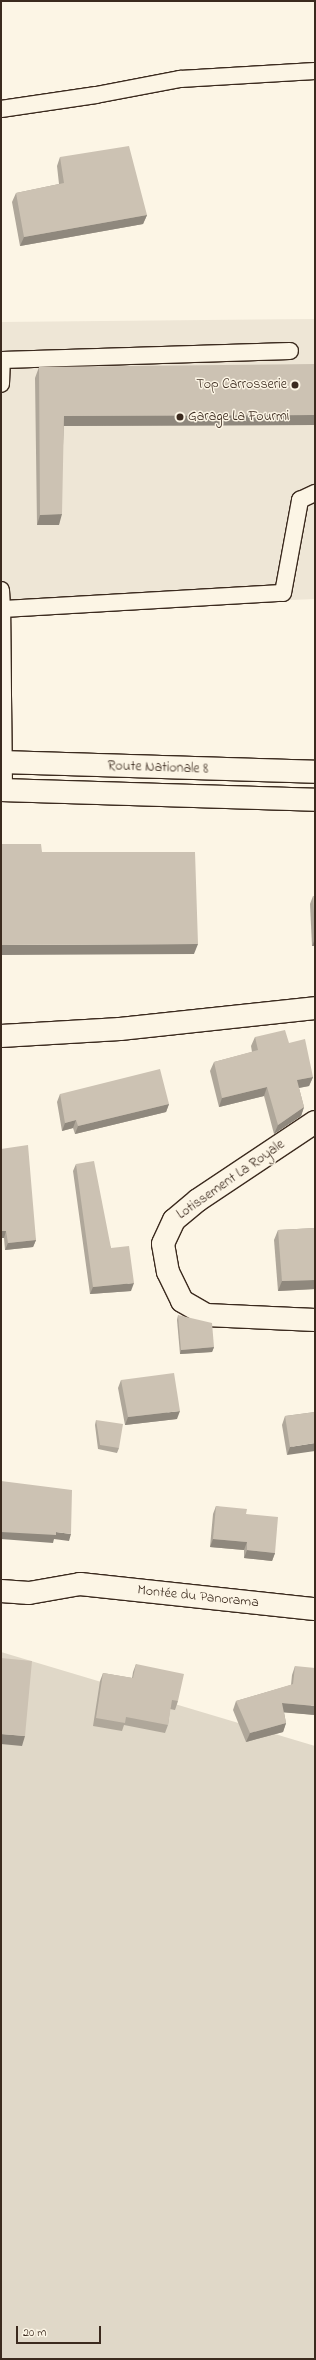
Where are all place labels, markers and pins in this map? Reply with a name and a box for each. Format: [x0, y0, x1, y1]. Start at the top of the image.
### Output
place label: Top Carrosserie [196, 377, 287, 393]
marker: Top Carrosserie [290, 380, 300, 390]
place label: Garage La Fourmi [188, 409, 289, 425]
marker: Garage La Fourmi [175, 412, 185, 422]

